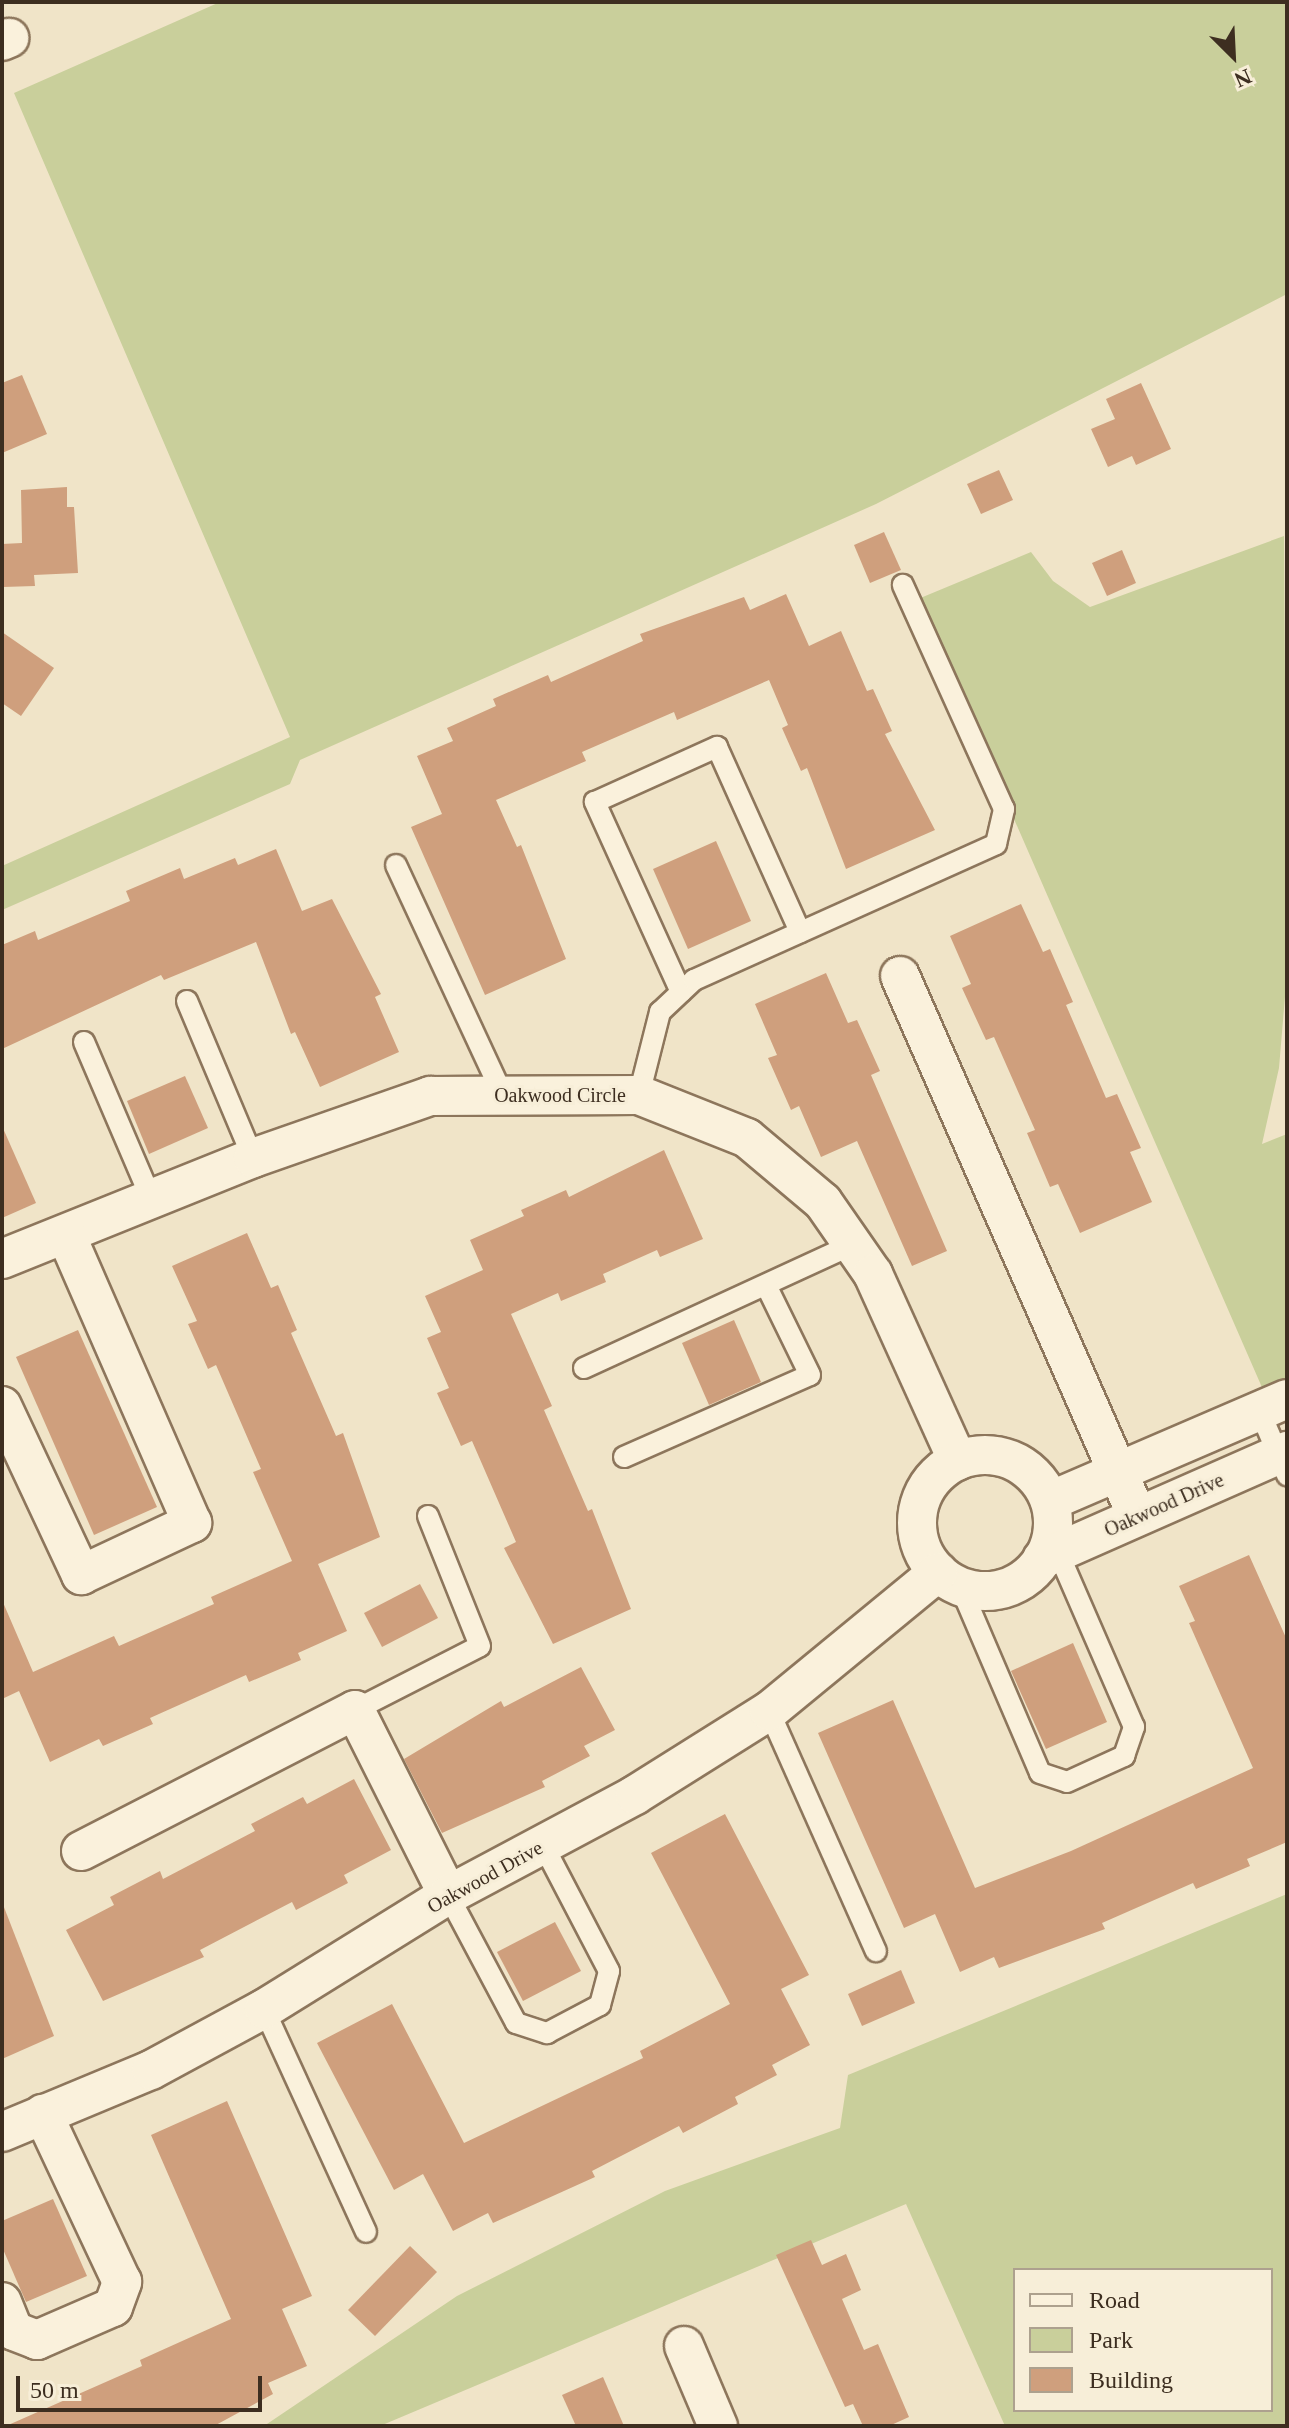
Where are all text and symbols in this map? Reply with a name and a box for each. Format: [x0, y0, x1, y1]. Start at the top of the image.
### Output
north arrow [1193, 16, 1273, 96]
text: N [1231, 64, 1255, 93]
street label: Oakwood Circle [494, 1083, 626, 1107]
street label: Oakwood Drive [1101, 1468, 1227, 1542]
street label: Oakwood Drive [423, 1835, 547, 1919]
legend [1013, 2268, 1273, 2412]
text: Road [1089, 2287, 1140, 2313]
text: Park [1089, 2327, 1133, 2353]
scale bar [20, 2360, 266, 2410]
text: Building [1089, 2367, 1173, 2393]
text: 50 m [30, 2377, 79, 2403]

